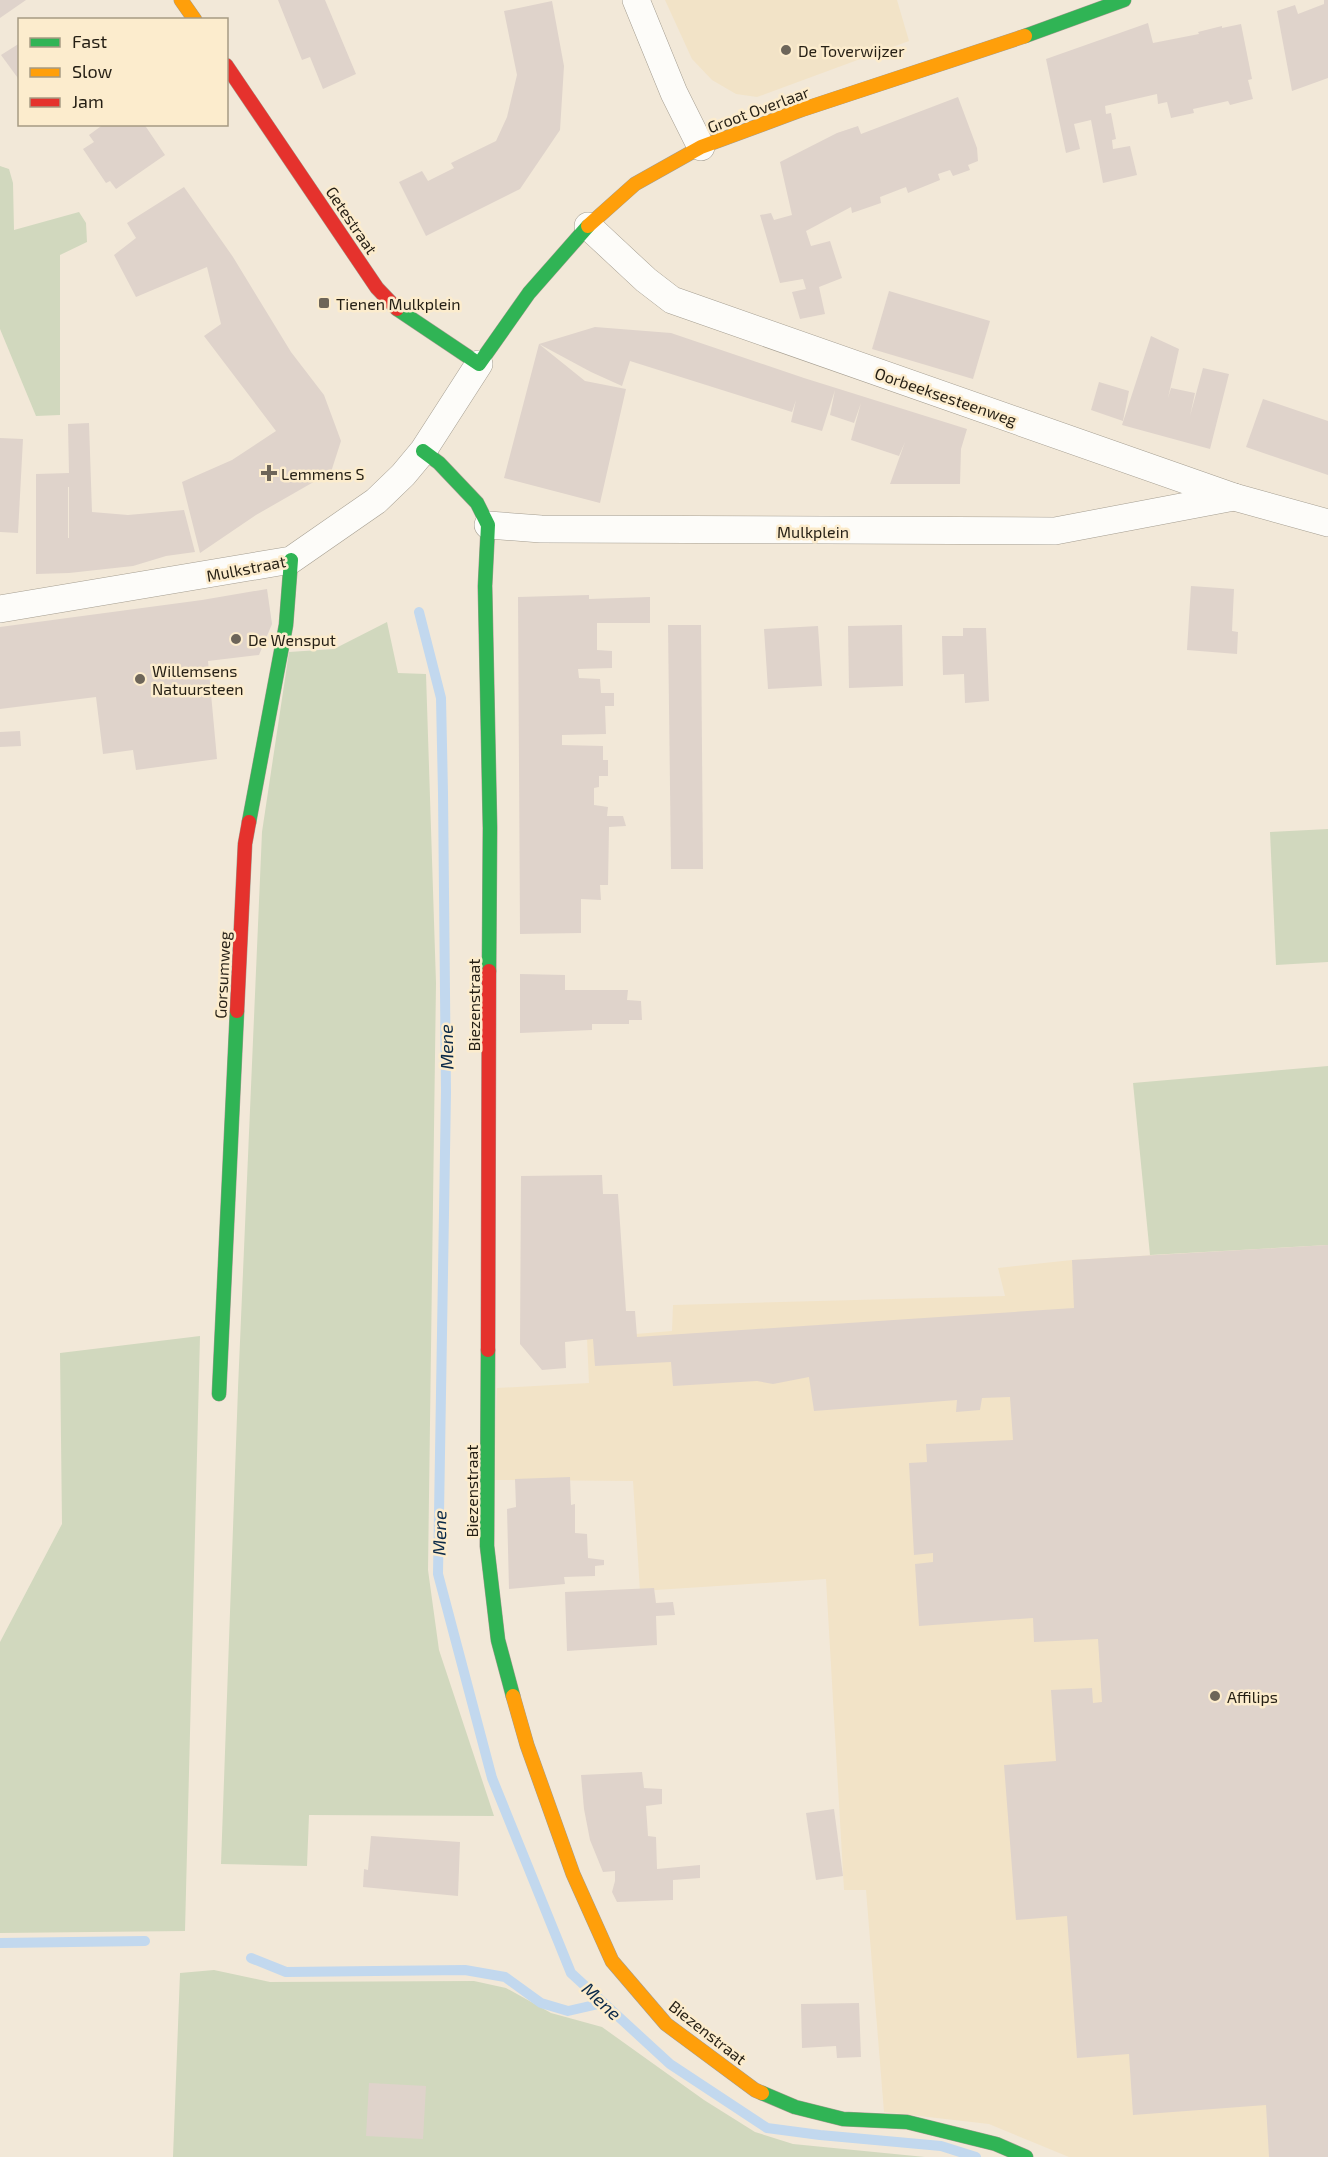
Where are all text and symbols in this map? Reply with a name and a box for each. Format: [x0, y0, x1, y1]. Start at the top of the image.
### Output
legend [18, 18, 228, 126]
text: Fast [72, 30, 107, 52]
place label: De Toverwijzer [798, 41, 905, 61]
marker: De Toverwijzer [779, 43, 793, 57]
text: Slow [72, 60, 113, 82]
street label: Groot Overlaar [705, 82, 812, 136]
text: Jam [72, 90, 104, 112]
street label: Getestraat [322, 183, 382, 257]
place label: Tienen Mulkplein [336, 294, 461, 313]
marker: Tienen Mulkplein [317, 296, 331, 310]
street label: Oorbeeksesteenweg [873, 363, 1019, 429]
place label: Lemmens S [281, 464, 364, 483]
marker: Lemmens S [262, 466, 276, 480]
street label: Mulkplein [777, 522, 849, 541]
street label: Mulkstraat [205, 551, 287, 585]
place label: De Wensput [248, 630, 336, 649]
marker: De Wensput [229, 632, 243, 646]
place label: Willemsens Natuursteen [152, 661, 244, 698]
marker: Willemsens Natuursteen [133, 672, 147, 686]
street label: Gorsumweg [210, 931, 234, 1019]
street label: Biezenstraat [464, 959, 483, 1051]
water label: Mene [435, 1024, 457, 1070]
street label: Biezenstraat [462, 1445, 481, 1537]
water label: Mene [428, 1510, 450, 1556]
place label: Affilips [1227, 1687, 1278, 1706]
marker: Affilips [1208, 1689, 1222, 1703]
water label: Mene [578, 1977, 626, 2025]
street label: Biezenstraat [666, 1996, 750, 2068]

